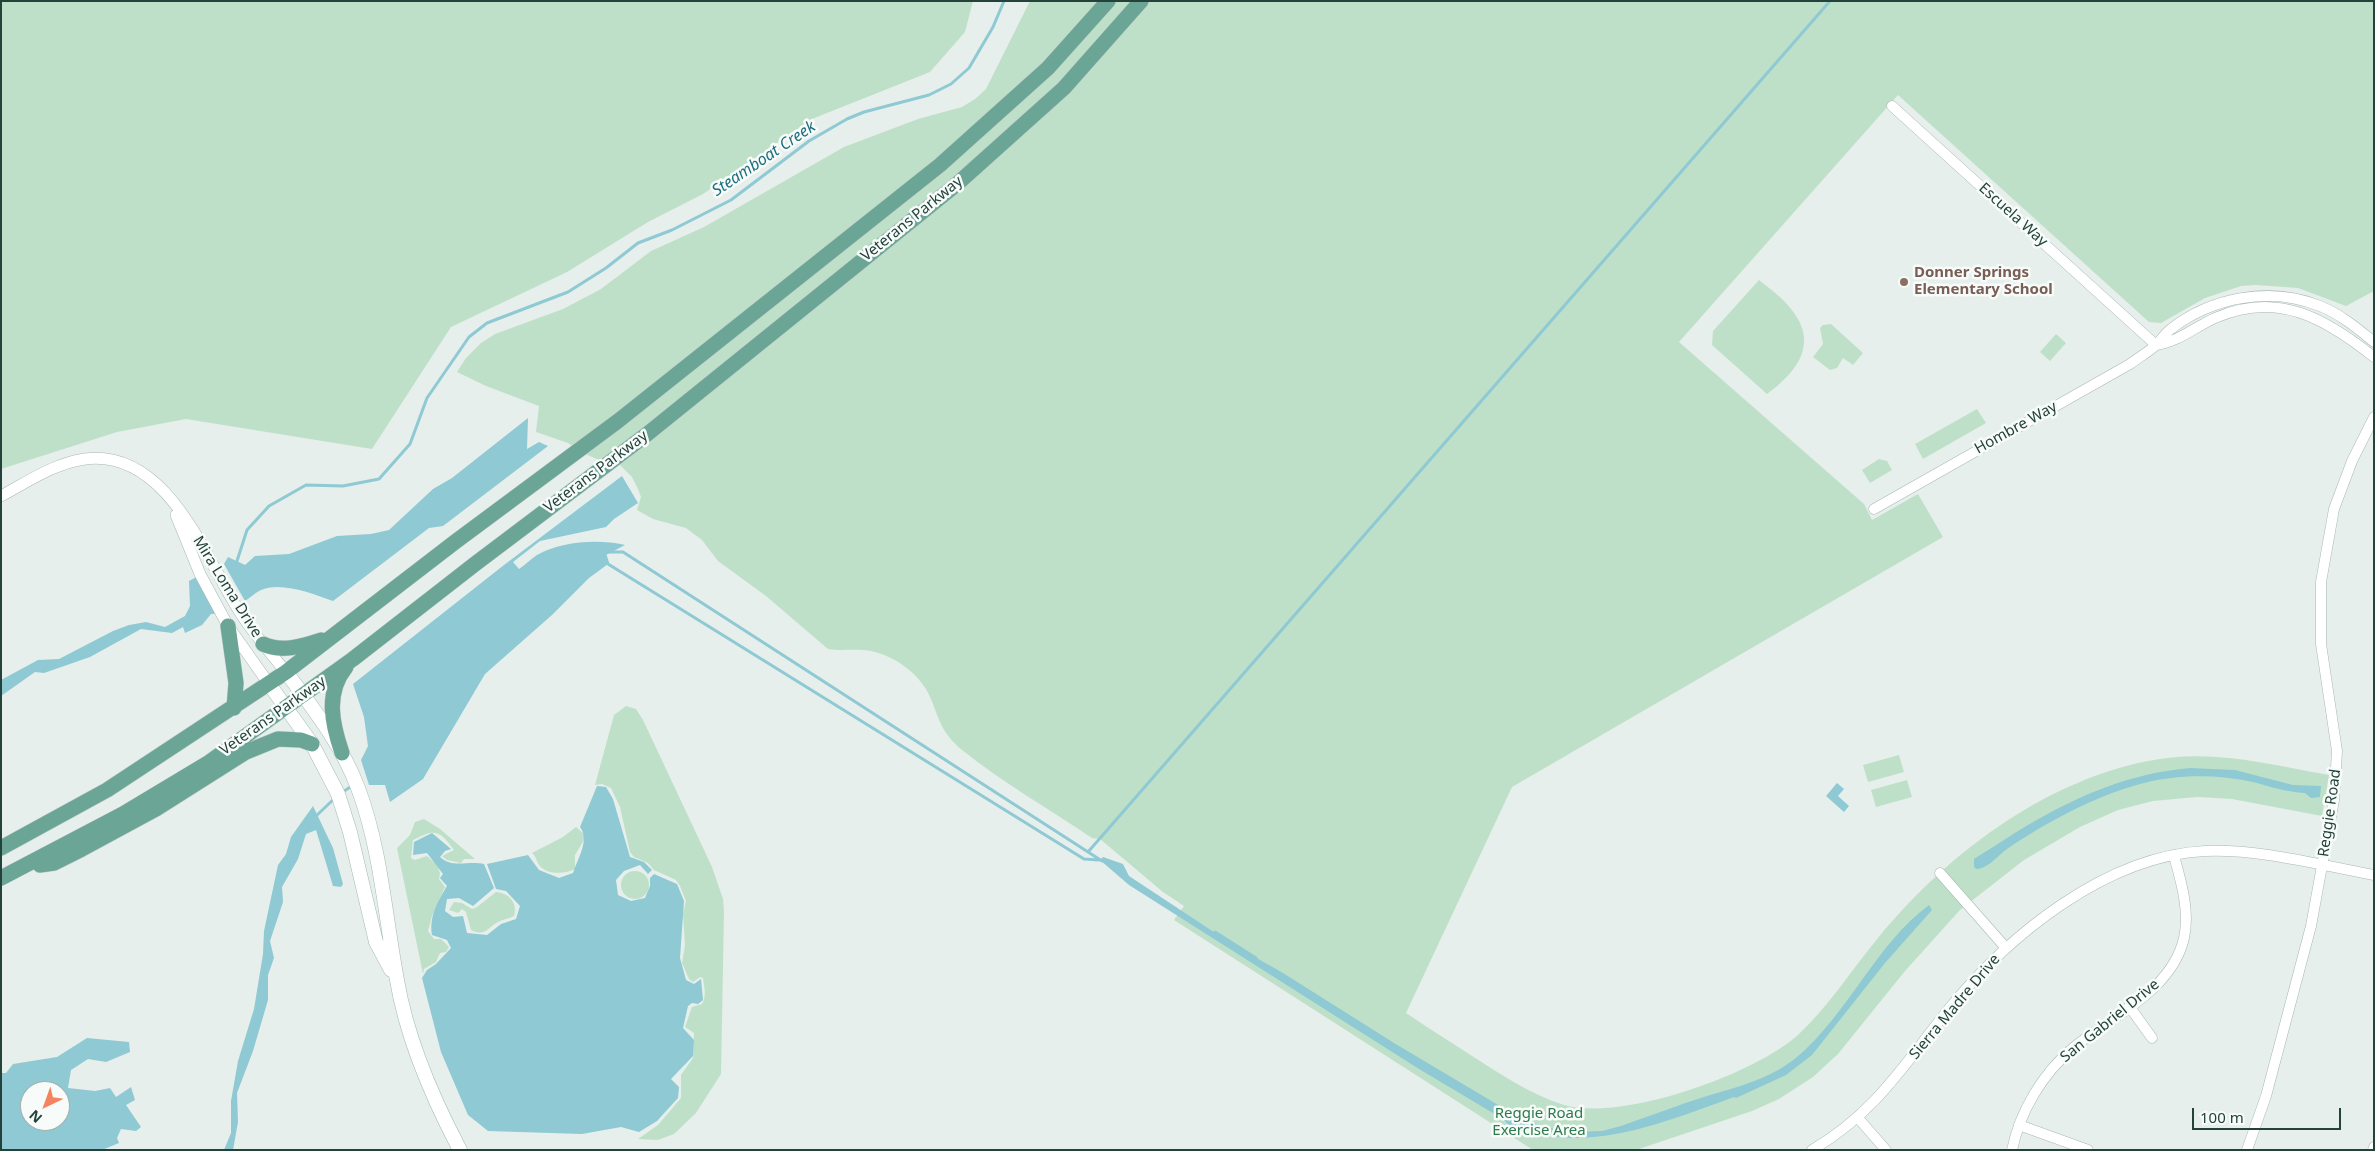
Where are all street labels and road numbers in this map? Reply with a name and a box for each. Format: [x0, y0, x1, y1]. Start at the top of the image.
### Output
street label: Veterans Parkway [858, 173, 966, 265]
street label: Escuela Way [1975, 179, 2051, 251]
street label: Hombre Way [1972, 398, 2060, 458]
street label: Veterans Parkway [541, 427, 651, 517]
street label: Mira Loma Drive [189, 533, 265, 641]
street label: Veterans Parkway [217, 673, 329, 759]
street label: Reggie Road [2315, 768, 2345, 858]
street label: Sierra Madre Drive [1906, 951, 2004, 1063]
street label: San Gabriel Drive [2057, 976, 2163, 1066]

